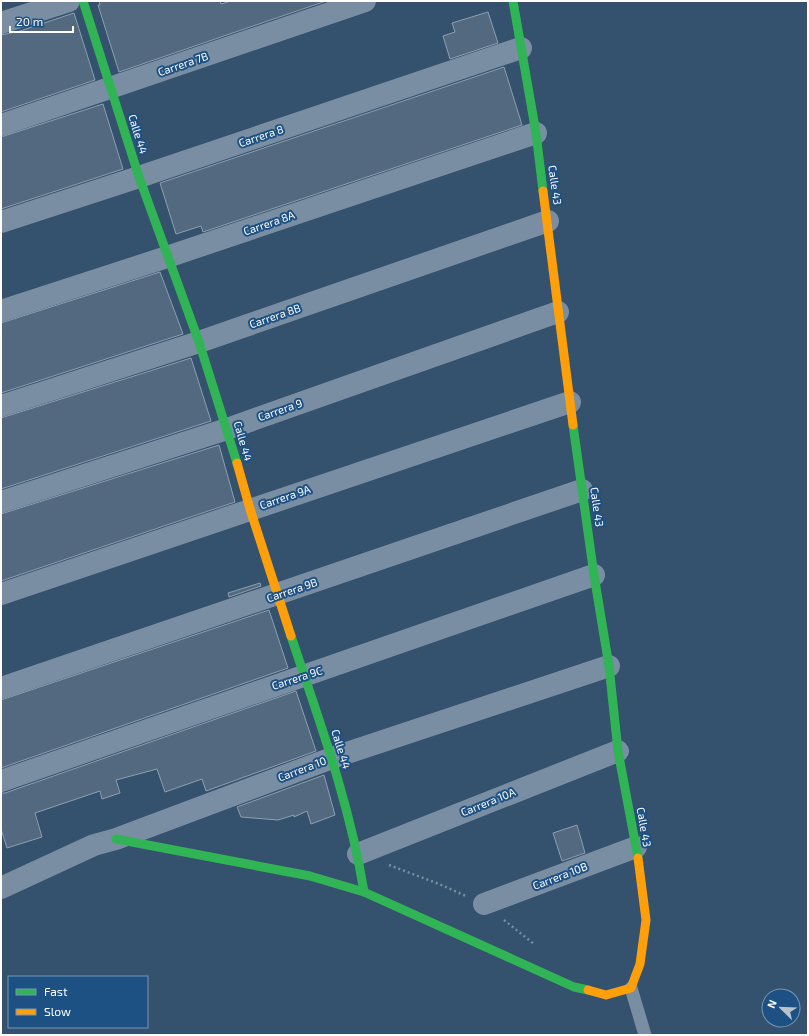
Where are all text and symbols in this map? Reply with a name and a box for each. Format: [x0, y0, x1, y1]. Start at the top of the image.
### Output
scale bar [10, 8, 73, 34]
text: 20 m [16, 14, 43, 28]
street label: Carrera 7B [156, 49, 210, 78]
street label: Calle 44 [126, 112, 151, 155]
street label: Carrera 8 [237, 122, 285, 149]
street label: Calle 43 [546, 164, 565, 206]
street label: Carrera 8A [242, 208, 296, 237]
street label: Carrera 8B [248, 301, 302, 330]
street label: Carrera 9 [256, 396, 304, 423]
street label: Calle 44 [232, 419, 255, 462]
street label: Carrera 9A [258, 482, 312, 511]
street label: Calle 43 [588, 486, 607, 528]
street label: Carrera 9B [265, 575, 319, 604]
street label: Carrera 9C [270, 663, 324, 692]
street label: Calle 44 [329, 727, 354, 770]
street label: Carrera 10 [276, 753, 328, 784]
street label: Carrera 10A [459, 785, 517, 818]
street label: Calle 43 [635, 806, 654, 848]
street label: Carrera 10B [531, 859, 589, 892]
legend [8, 976, 148, 1028]
text: Fast [44, 984, 68, 998]
north arrow [761, 988, 801, 1028]
text: N [764, 998, 779, 1010]
text: Slow [44, 1004, 71, 1018]

